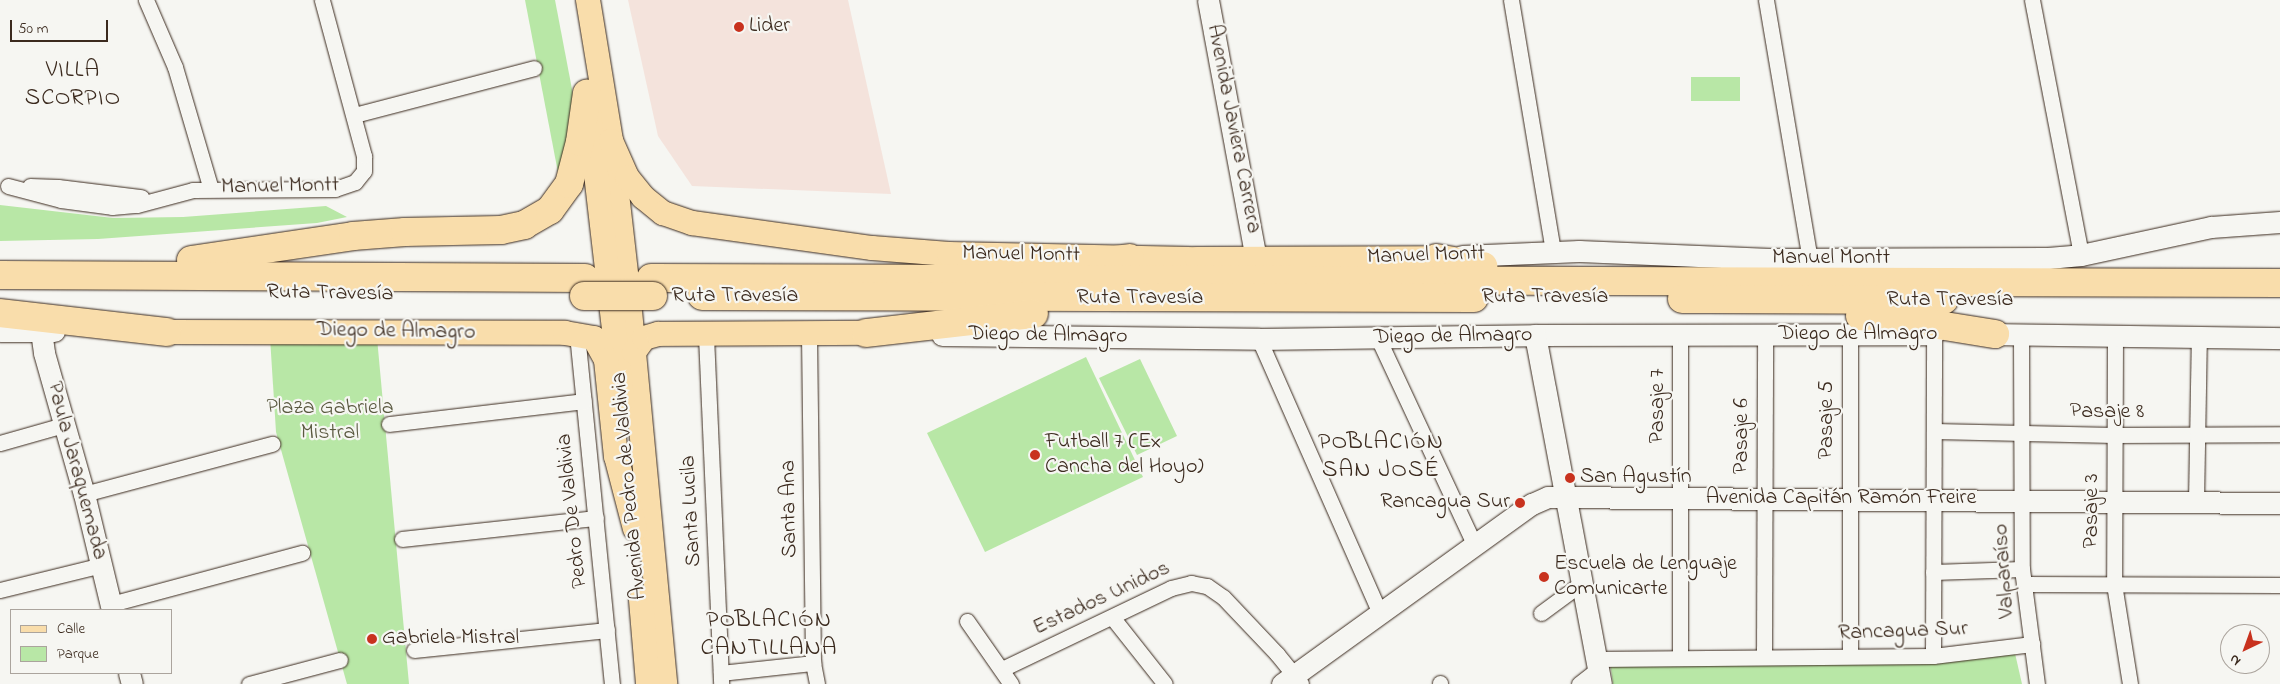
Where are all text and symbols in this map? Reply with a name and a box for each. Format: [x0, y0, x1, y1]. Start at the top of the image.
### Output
scale bar [12, 10, 110, 42]
place label: Lider [749, 14, 790, 40]
text: 50 m [18, 18, 48, 40]
marker: Lider [733, 21, 745, 33]
street label: Avenida Javiera Carrera [1200, 22, 1266, 236]
district label: VILLA SCORPIO [24, 57, 122, 113]
street label: Manuel Montt [221, 173, 339, 201]
street label: Manuel Montt [962, 241, 1080, 269]
street label: Manuel Montt [1367, 241, 1485, 271]
street label: Manuel Montt [1772, 246, 1890, 272]
street label: Ruta Travesía [266, 280, 394, 308]
street label: Ruta Travesía [672, 284, 798, 310]
street label: Ruta Travesía [1482, 285, 1608, 311]
street label: Ruta Travesía [1077, 286, 1203, 312]
street label: Ruta Travesía [1887, 288, 2013, 314]
street label: Diego de Almagro [316, 317, 476, 347]
street label: Diego de Almagro [968, 321, 1128, 351]
street label: Diego de Almagro [1373, 322, 1533, 352]
street label: Diego de Almagro [1779, 322, 1937, 348]
street label: Pasaje 7 [1646, 368, 1672, 444]
street label: Avenida Pedro de Valdivia [607, 371, 653, 601]
street label: Paula Jaraquemada [40, 379, 112, 563]
street label: Pasaje 5 [1815, 381, 1841, 459]
park label: Plaza Gabriela Mistral [266, 395, 394, 446]
street label: Pasaje 6 [1730, 398, 1756, 474]
street label: Pasaje 8 [2070, 400, 2144, 426]
place label: Futball 7 (Ex Cancha del Hoyo) [1045, 429, 1204, 481]
district label: POBLACIÓN SAN JOSÉ [1317, 429, 1445, 485]
street label: Pedro De Valdivia [552, 432, 594, 590]
marker: Futball 7 (Ex Cancha del Hoyo) [1029, 449, 1041, 461]
street label: Santa Lucila [676, 455, 708, 567]
street label: Santa Ana [776, 460, 804, 558]
place label: San Agustín [1580, 465, 1692, 491]
marker: San Agustín [1564, 472, 1576, 484]
street label: Pasaje 3 [2080, 473, 2106, 549]
street label: Avenida Capitán Ramón Freire [1706, 486, 1976, 512]
place label: Rancagua Sur [1380, 490, 1510, 516]
marker: Rancagua Sur [1514, 497, 1526, 509]
street label: Valparaíso [1989, 523, 2021, 619]
place label: Escuela de Lenguaje Comunicarte [1554, 551, 1737, 602]
street label: Estados Unidos [1029, 556, 1175, 642]
marker: Escuela de Lenguaje Comunicarte [1538, 571, 1550, 583]
district label: POBLACIÓN CANTILLANA [699, 607, 839, 663]
legend [10, 609, 172, 674]
street label: Rancagua Sur [1838, 617, 1968, 647]
text: Calle [57, 618, 85, 640]
north arrow [2220, 624, 2270, 674]
place label: Gabriela Mistral [382, 626, 519, 652]
marker: Gabriela Mistral [366, 633, 378, 645]
text: Parque [57, 643, 99, 665]
text: N [2225, 649, 2246, 671]

